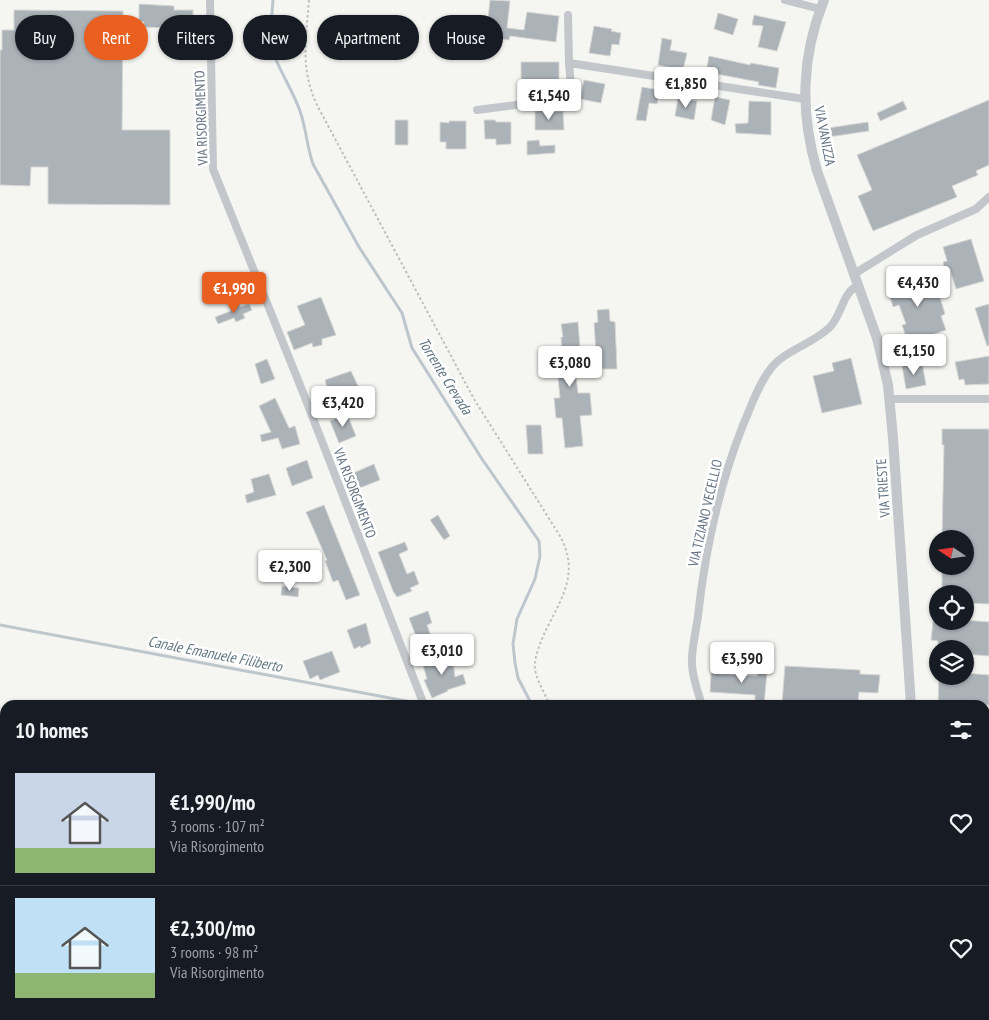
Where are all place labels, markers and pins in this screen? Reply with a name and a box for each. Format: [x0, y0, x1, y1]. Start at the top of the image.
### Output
pin: €1,850 [645, 66, 727, 109]
pin: €1,540 [508, 78, 590, 121]
pin: €4,430 [877, 266, 959, 308]
pin: €1,990 [193, 272, 275, 314]
pin: €1,150 [873, 334, 955, 376]
pin: €3,080 [529, 346, 611, 388]
pin: €3,420 [302, 386, 384, 428]
pin: €2,300 [249, 550, 331, 592]
pin: €3,010 [401, 634, 483, 676]
pin: €3,590 [701, 642, 783, 684]

